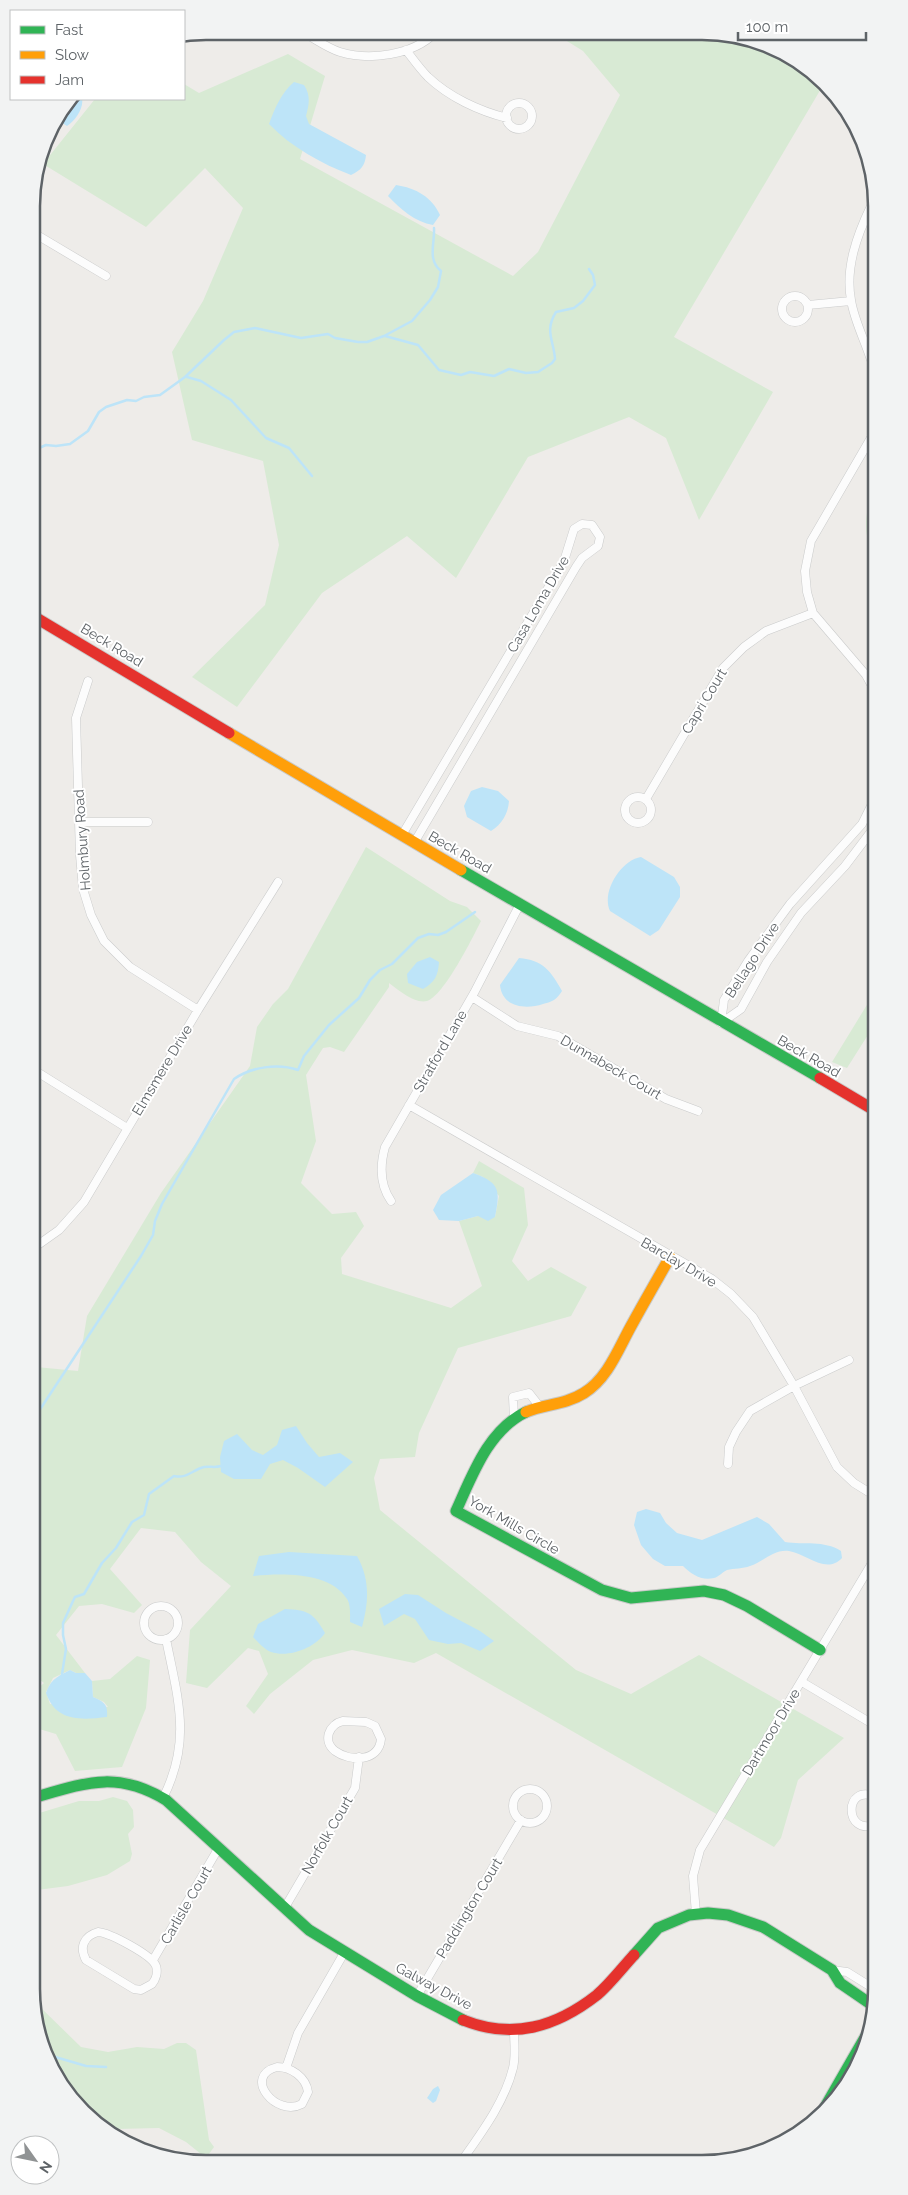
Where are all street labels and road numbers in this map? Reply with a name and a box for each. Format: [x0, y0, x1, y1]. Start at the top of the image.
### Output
street label: Casa Loma Drive [504, 553, 572, 655]
street label: Beck Road [78, 620, 146, 670]
street label: Capri Court [678, 665, 730, 737]
street label: Holmbury Road [70, 789, 94, 891]
street label: Beck Road [426, 828, 494, 876]
street label: Bellago Drive [722, 919, 782, 1001]
street label: Stratford Lane [410, 1007, 470, 1095]
street label: Elmsmere Drive [129, 1022, 195, 1118]
street label: Dunnabeck Court [558, 1032, 664, 1102]
street label: Beck Road [775, 1032, 843, 1080]
street label: Barclay Drive [638, 1234, 720, 1290]
street label: York Mills Circle [466, 1492, 562, 1558]
street label: Dartmoor Drive [739, 1686, 803, 1778]
street label: Norfolk Court [298, 1793, 356, 1877]
street label: Paddington Court [433, 1855, 505, 1961]
street label: Carlisle Court [157, 1863, 215, 1947]
street label: Galway Drive [393, 1959, 475, 2013]

